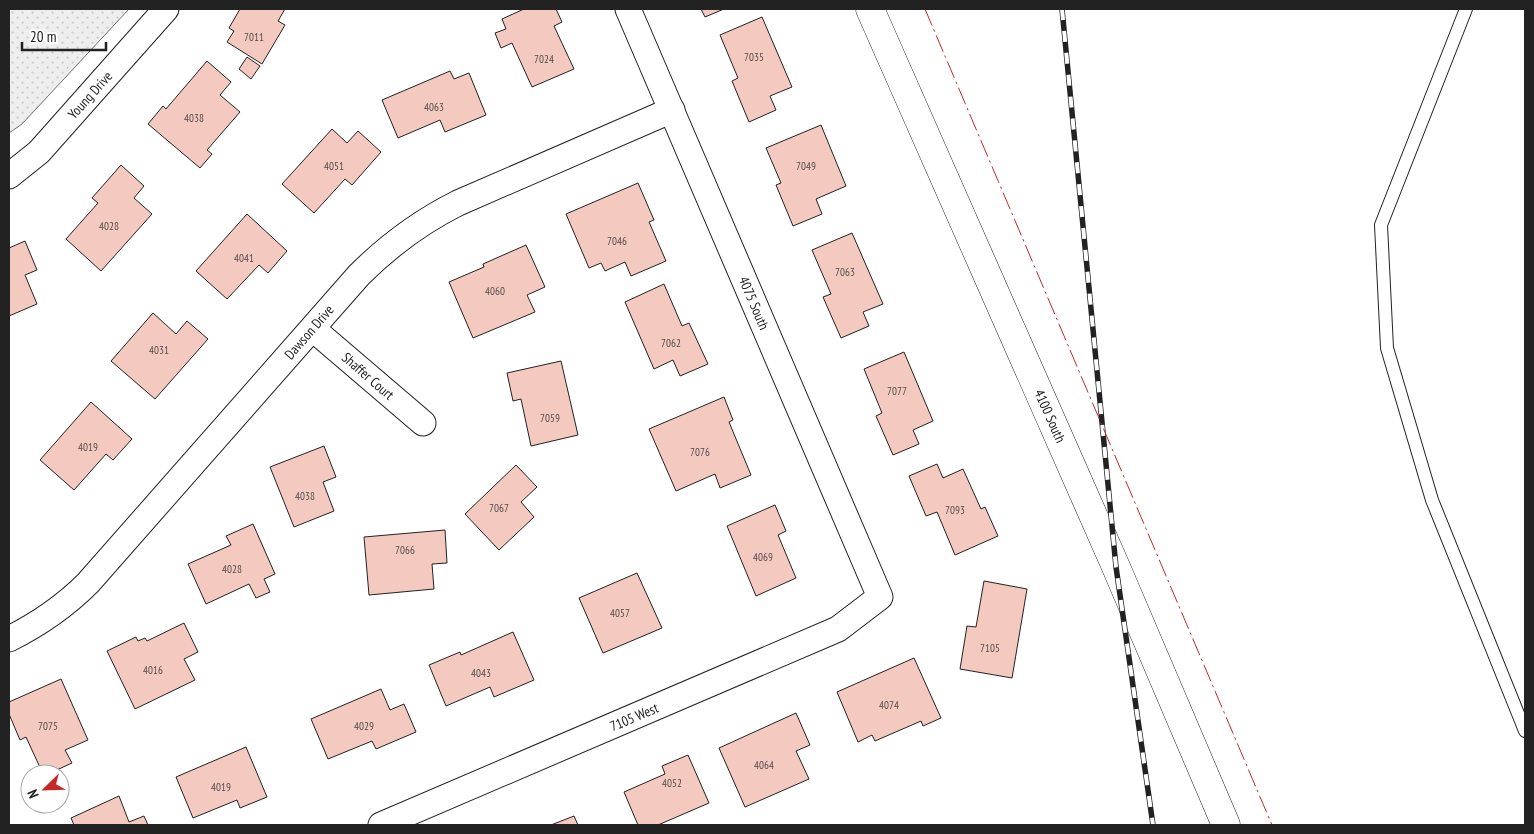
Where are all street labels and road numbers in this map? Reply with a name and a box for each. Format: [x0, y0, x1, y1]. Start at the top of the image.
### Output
street label: Young Drive [64, 67, 116, 123]
street label: 4075 South [735, 274, 773, 332]
street label: Dawson Drive [280, 301, 338, 363]
street label: Shaffer Court [338, 348, 398, 404]
street label: 4100 South [1030, 387, 1070, 445]
street label: 7105 West [607, 699, 661, 735]

